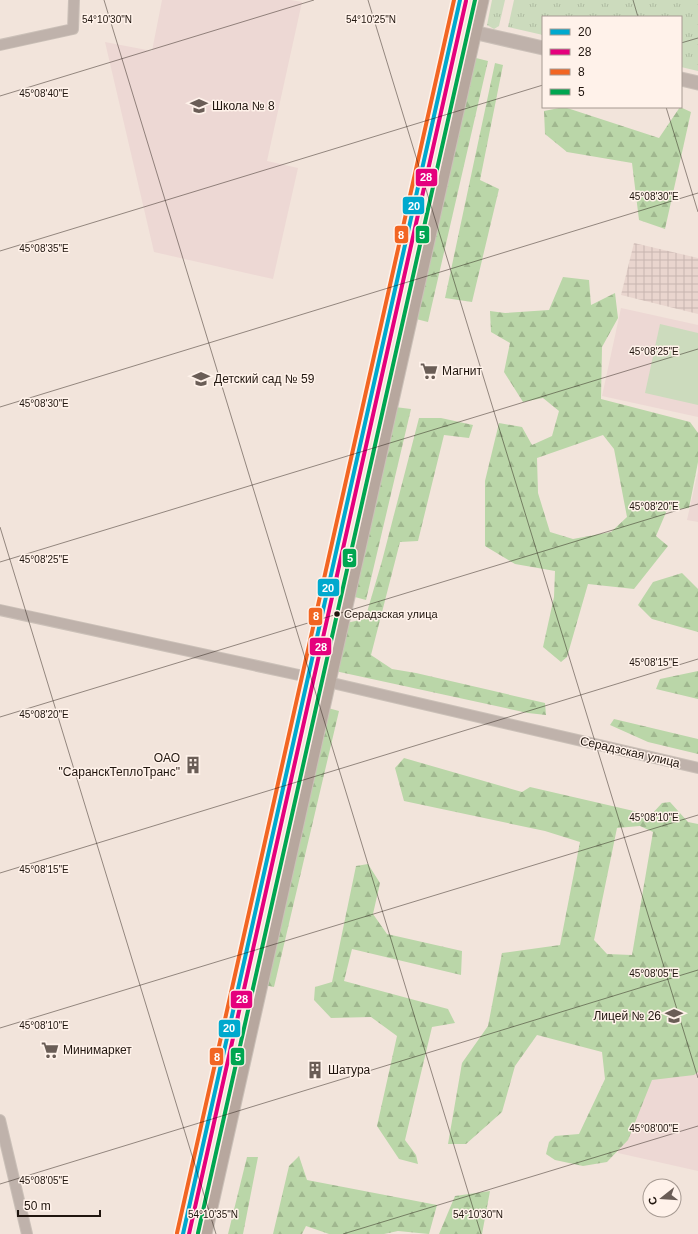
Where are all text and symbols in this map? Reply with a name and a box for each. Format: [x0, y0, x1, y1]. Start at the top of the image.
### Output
text: 54°10'30"N [82, 14, 132, 25]
text: 54°10'25"N [346, 14, 396, 25]
legend [542, 16, 682, 108]
text: 20 [578, 25, 592, 39]
text: 28 [578, 45, 592, 59]
text: 8 [578, 65, 585, 79]
text: 5 [578, 85, 585, 99]
text: 45°08'40"E [19, 88, 69, 99]
school or university icon: Школа № 8 [189, 96, 209, 116]
place label: Школа № 8 [212, 99, 275, 113]
line badge: 28 [415, 168, 438, 187]
text: 28 [420, 171, 432, 183]
text: 45°08'30"E [629, 191, 679, 202]
line badge: 20 [402, 196, 425, 215]
text: 20 [408, 200, 420, 212]
line badge: 8 [394, 225, 409, 244]
line badge: 5 [415, 225, 430, 244]
text: 8 [398, 229, 404, 241]
text: 5 [419, 229, 425, 241]
text: 45°08'35"E [19, 243, 69, 254]
text: 45°08'25"E [629, 346, 679, 357]
supermarket icon: Магнит [419, 361, 439, 381]
place label: Магнит [442, 364, 483, 378]
school or university icon: Детский сад № 59 [191, 369, 211, 389]
place label: Детский сад № 59 [214, 372, 315, 386]
text: 45°08'30"E [19, 398, 69, 409]
text: 45°08'20"E [629, 501, 679, 512]
line badge: 5 [342, 548, 357, 568]
text: 5 [347, 552, 353, 564]
text: 45°08'25"E [19, 554, 69, 565]
line badge: 20 [317, 578, 340, 597]
text: 20 [322, 582, 334, 594]
line badge: 8 [308, 607, 323, 626]
place label: Серадзская улица [344, 608, 438, 620]
marker: Серадзская улица [332, 609, 342, 619]
text: 8 [313, 610, 319, 622]
line badge: 28 [309, 637, 332, 656]
text: 28 [315, 641, 327, 653]
text: 45°08'15"E [629, 657, 679, 668]
text: 45°08'20"E [19, 709, 69, 720]
street label: Серадзская улица [579, 734, 682, 770]
place label: ОАО "СаранскТеплоТранс" [59, 751, 180, 779]
building icon: ОАО "СаранскТеплоТранс" [183, 755, 203, 775]
text: 45°08'10"E [629, 812, 679, 823]
text: 45°08'15"E [19, 864, 69, 875]
text: 45°08'05"E [629, 968, 679, 979]
line badge: 28 [230, 990, 253, 1009]
text: 28 [236, 993, 248, 1005]
school or university icon: Лицей № 26 [664, 1006, 684, 1026]
place label: Лицей № 26 [593, 1009, 661, 1023]
line badge: 20 [218, 1019, 241, 1038]
text: 45°08'10"E [19, 1020, 69, 1031]
text: 20 [223, 1022, 235, 1034]
supermarket icon: Минимаркет [40, 1040, 60, 1060]
place label: Минимаркет [63, 1043, 132, 1057]
line badge: 8 [209, 1047, 224, 1066]
line badge: 5 [230, 1047, 245, 1066]
text: 8 [214, 1051, 220, 1063]
text: 5 [235, 1051, 241, 1063]
building icon: Шатура [305, 1060, 325, 1080]
place label: Шатура [328, 1063, 371, 1077]
text: 45°08'00"E [629, 1123, 679, 1134]
text: 45°08'05"E [19, 1175, 69, 1186]
north arrow [642, 1178, 682, 1218]
scale bar [18, 1192, 100, 1218]
text: С [646, 1195, 659, 1206]
text: 50 m [24, 1199, 51, 1213]
text: 54°10'35"N [188, 1209, 238, 1220]
text: 54°10'30"N [453, 1209, 503, 1220]

